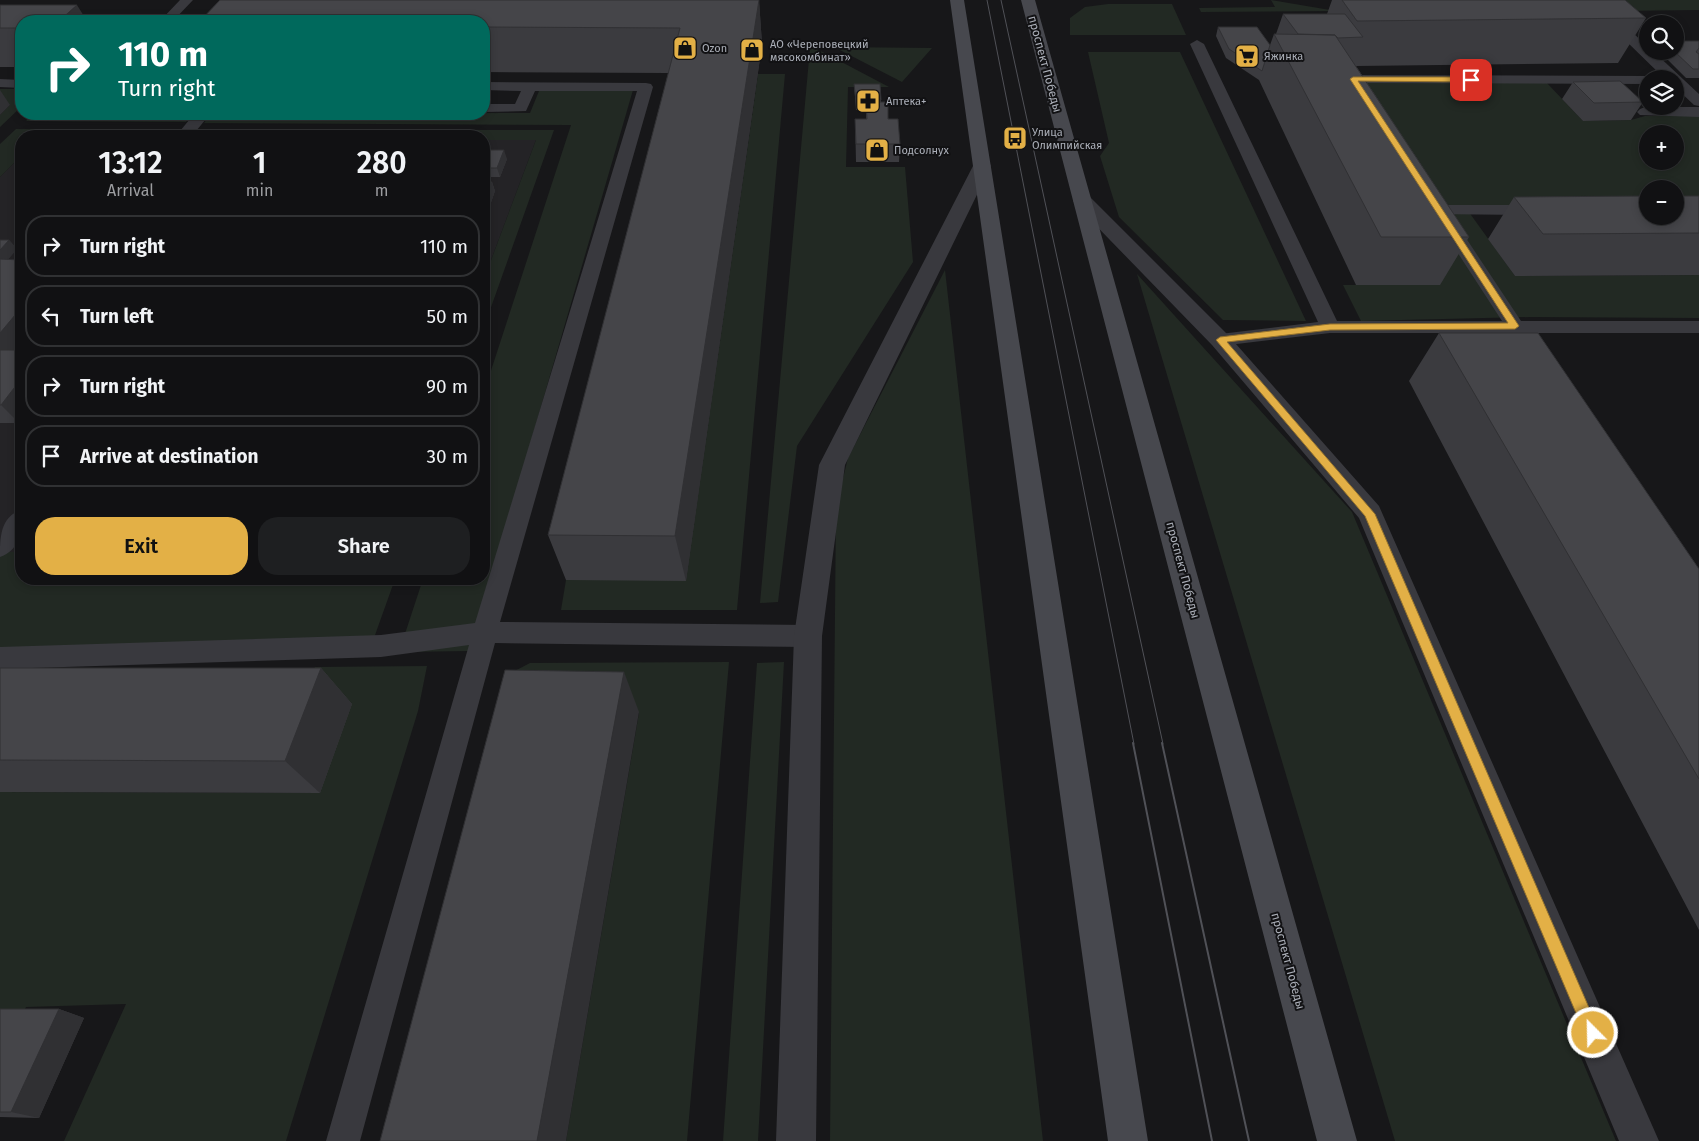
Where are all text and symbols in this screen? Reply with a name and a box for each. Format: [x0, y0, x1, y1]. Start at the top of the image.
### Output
street label: проспект Победы [1025, 14, 1065, 114]
map controls [1639, 15, 1684, 225]
button: search [1639, 15, 1684, 60]
text: 110 m [118, 33, 208, 75]
icon: right [35, 35, 100, 100]
shop icon: Ozon [672, 35, 698, 61]
shop icon: АО «Череповецкий мясокомбинат» [739, 37, 765, 63]
place label: АО «Череповецкий мясокомбинат» [770, 38, 869, 64]
place label: Ozon [702, 42, 727, 55]
supermarket icon: Яжинка [1234, 43, 1260, 69]
place label: Яжинка [1264, 50, 1303, 63]
pin [1450, 59, 1492, 101]
icon: arrive [1457, 66, 1485, 94]
button: layers [1639, 70, 1684, 115]
text: Turn right [118, 75, 215, 102]
pharmacy icon: Аптека+ [855, 88, 881, 114]
place label: Аптека+ [886, 95, 926, 108]
bus stop icon: Улица Олимпийская [1002, 125, 1028, 151]
button: + [1639, 125, 1684, 170]
place label: Улица Олимпийская [1032, 126, 1102, 152]
shop icon: Подсолнух [864, 137, 890, 163]
place label: Подсолнух [894, 144, 949, 157]
text: 13:12 [98, 145, 163, 181]
text: 1 [253, 145, 267, 181]
text: 280 [357, 145, 407, 181]
button: − [1639, 180, 1684, 225]
text: Arrival [107, 181, 154, 200]
text: min [246, 181, 273, 200]
text: m [375, 181, 389, 200]
icon: right [37, 232, 65, 260]
text: Turn right [80, 235, 165, 258]
text: 110 m [420, 235, 468, 258]
icon: left [37, 302, 65, 330]
text: Turn left [80, 305, 154, 328]
text: 50 m [427, 305, 468, 328]
icon: right [37, 372, 65, 400]
text: Turn right [80, 375, 165, 398]
text: 90 m [426, 375, 468, 398]
icon: arrive [37, 442, 65, 470]
text: Arrive at destination [80, 445, 259, 468]
text: 30 m [427, 445, 468, 468]
button: Exit [35, 517, 248, 575]
button: Share [258, 517, 470, 575]
street label: проспект Победы [1163, 520, 1203, 620]
street label: проспект Победы [1268, 911, 1308, 1011]
position arrow [1566, 1006, 1618, 1058]

